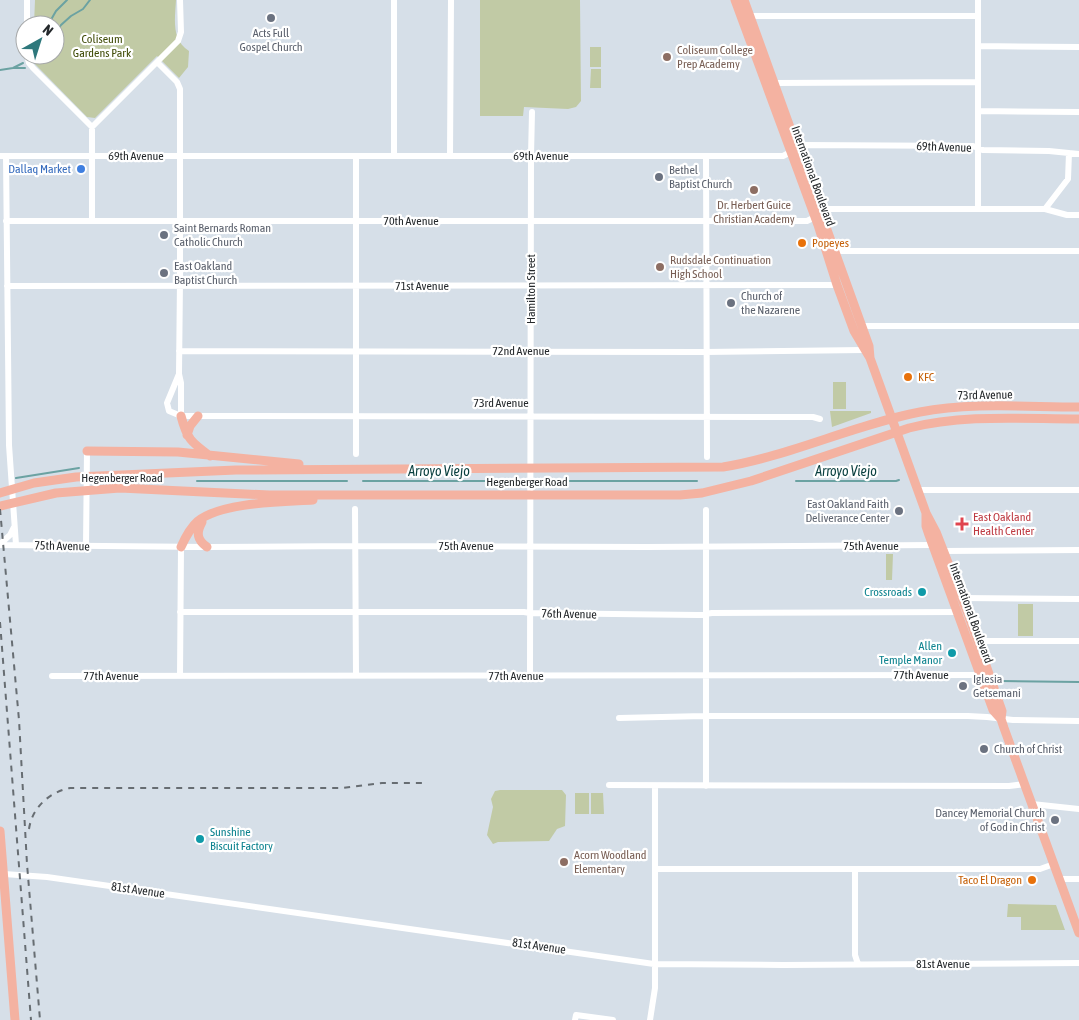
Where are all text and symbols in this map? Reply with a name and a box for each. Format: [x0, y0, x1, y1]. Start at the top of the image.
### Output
marker: Acts Full Gospel Church [265, 12, 277, 24]
north arrow [15, 15, 65, 65]
text: N [40, 21, 56, 39]
place label: Acts Full Gospel Church [239, 26, 303, 54]
park label: Coliseum Gardens Park [73, 32, 132, 60]
place label: Coliseum College Prep Academy [677, 43, 753, 71]
marker: Coliseum College Prep Academy [661, 51, 673, 63]
street label: International Boulevard [788, 124, 838, 228]
street label: 69th Avenue [916, 139, 972, 155]
street label: 69th Avenue [108, 149, 164, 163]
street label: 69th Avenue [513, 149, 569, 163]
place label: Dallaq Market [8, 162, 72, 176]
marker: Dallaq Market [75, 163, 87, 175]
place label: Bethel Baptist Church [669, 163, 732, 191]
marker: Bethel Baptist Church [653, 171, 665, 183]
marker: Dr. Herbert Guice Christian Academy [748, 184, 760, 196]
place label: Dr. Herbert Guice Christian Academy [713, 198, 795, 226]
street label: 70th Avenue [383, 214, 439, 228]
place label: Saint Bernards Roman Catholic Church [174, 221, 271, 249]
marker: Saint Bernards Roman Catholic Church [158, 229, 170, 241]
place label: Popeyes [812, 236, 849, 250]
marker: Popeyes [796, 237, 808, 249]
place label: Rudsdale Continuation High School [670, 253, 771, 281]
street label: Hamilton Street [524, 254, 538, 324]
place label: East Oakland Baptist Church [174, 259, 237, 287]
marker: Rudsdale Continuation High School [654, 261, 666, 273]
marker: East Oakland Baptist Church [158, 267, 170, 279]
street label: 71st Avenue [395, 279, 449, 293]
place label: Church of the Nazarene [741, 289, 800, 317]
marker: Church of the Nazarene [725, 297, 737, 309]
street label: 72nd Avenue [492, 344, 550, 358]
place label: KFC [918, 370, 935, 384]
marker: KFC [902, 371, 914, 383]
street label: 73rd Avenue [957, 388, 1013, 402]
street label: 73rd Avenue [473, 396, 529, 410]
water label: Arroyo Viejo [407, 463, 470, 479]
water label: Arroyo Viejo [814, 463, 877, 479]
street label: Hegenberger Road [81, 471, 163, 485]
street label: Hegenberger Road [486, 475, 568, 489]
place label: East Oakland Faith Deliverance Center [805, 497, 889, 525]
marker: East Oakland Faith Deliverance Center [893, 505, 905, 517]
place label: East Oakland Health Center [973, 510, 1035, 538]
marker: East Oakland Health Center [955, 517, 969, 531]
street label: 75th Avenue [34, 539, 90, 553]
street label: 75th Avenue [438, 539, 494, 553]
street label: 75th Avenue [843, 539, 899, 553]
street label: International Boulevard [946, 561, 996, 665]
place label: Crossroads [864, 585, 912, 599]
marker: Crossroads [916, 586, 928, 598]
street label: 76th Avenue [541, 607, 597, 621]
place label: Allen Temple Manor [879, 639, 942, 667]
marker: Allen Temple Manor [946, 647, 958, 659]
street label: 77th Avenue [893, 668, 949, 682]
street label: 77th Avenue [83, 669, 139, 683]
street label: 77th Avenue [488, 669, 544, 683]
place label: Iglesia Getsemani [973, 672, 1021, 700]
marker: Iglesia Getsemani [957, 680, 969, 692]
place label: Church of Christ [994, 742, 1063, 756]
marker: Church of Christ [978, 743, 990, 755]
place label: Dancey Memorial Church of God in Christ [935, 806, 1046, 834]
marker: Dancey Memorial Church of God in Christ [1049, 814, 1061, 826]
place label: Sunshine Biscuit Factory [210, 825, 273, 853]
marker: Sunshine Biscuit Factory [194, 833, 206, 845]
place label: Acorn Woodland Elementary [574, 848, 647, 876]
marker: Acorn Woodland Elementary [558, 856, 570, 868]
place label: Taco El Dragon [958, 873, 1022, 887]
marker: Taco El Dragon [1026, 874, 1038, 886]
street label: 81st Avenue [110, 879, 166, 901]
street label: 81st Avenue [511, 935, 567, 957]
street label: 81st Avenue [916, 957, 970, 971]

